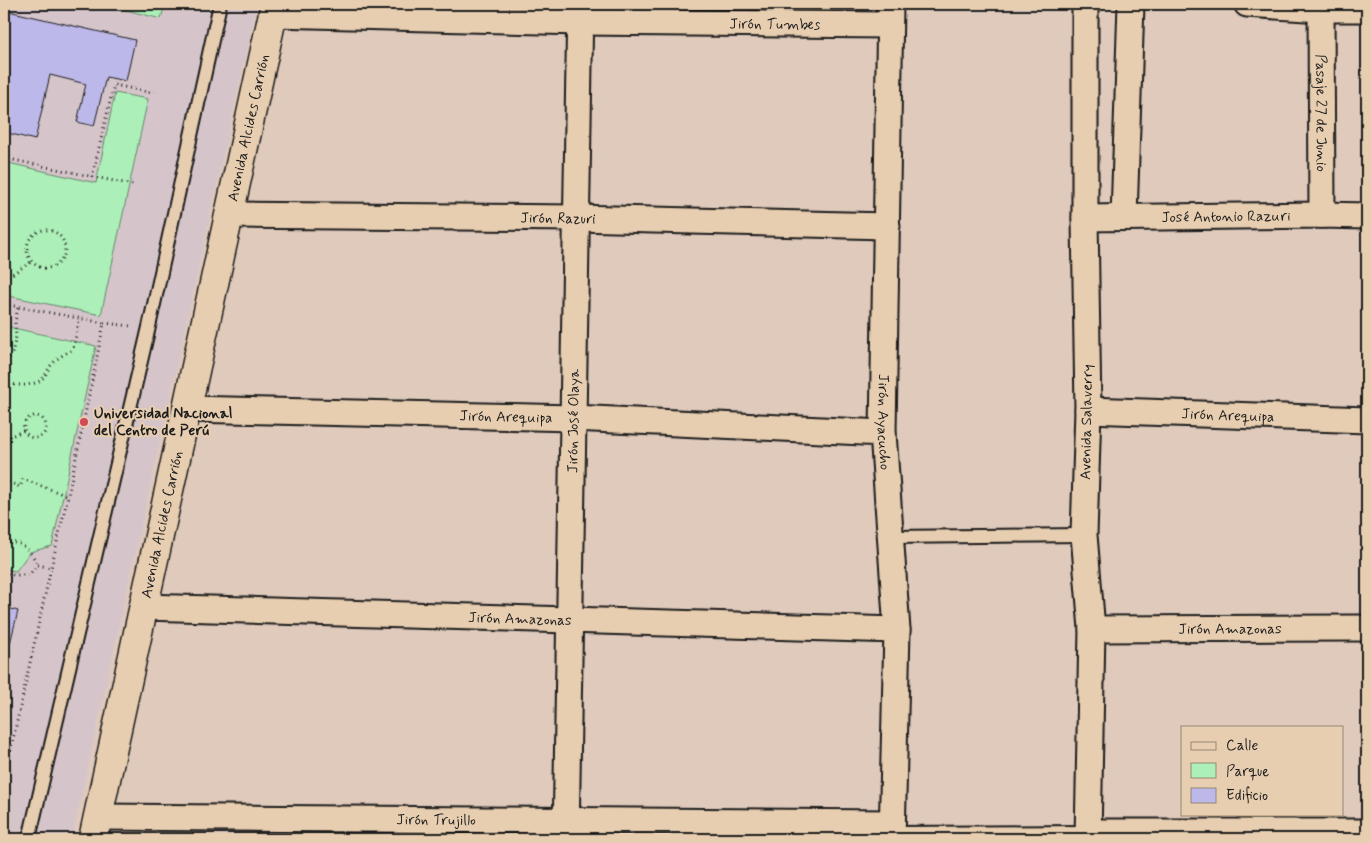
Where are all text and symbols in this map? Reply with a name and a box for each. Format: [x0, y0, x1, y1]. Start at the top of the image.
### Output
street label: Jirón Tumbes [729, 14, 821, 35]
street label: Avenida Alcides Carrión [223, 52, 275, 203]
street label: Pasaje 27 de Junio [1310, 54, 1331, 172]
street label: José Antonio Razuri [1161, 206, 1291, 228]
street label: Jirón Razuri [520, 209, 596, 230]
street label: Avenida Salaverry [1076, 364, 1098, 480]
street label: Jirón José Olaya [563, 368, 585, 473]
street label: Jirón Ayacucho [872, 374, 895, 471]
place label: Universidad Nacional del Centro de Perú [94, 404, 233, 441]
street label: Jirón Arequipa [1181, 404, 1275, 428]
street label: Jirón Arequipa [459, 406, 553, 429]
marker: Universidad Nacional del Centro de Perú [78, 416, 90, 428]
street label: Avenida Alcides Carrión [137, 449, 188, 600]
street label: Jirón Amazonas [468, 608, 572, 631]
street label: Jirón Amazonas [1178, 619, 1282, 640]
legend [1181, 726, 1344, 816]
text: Calle [1226, 736, 1258, 756]
text: Parque [1226, 762, 1269, 782]
text: Edificio [1226, 786, 1268, 806]
street label: Jirón Trujillo [396, 810, 476, 831]

